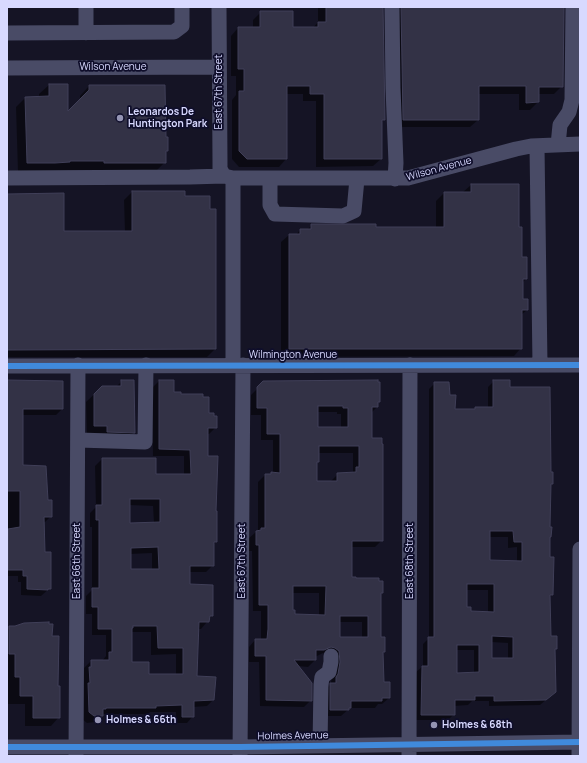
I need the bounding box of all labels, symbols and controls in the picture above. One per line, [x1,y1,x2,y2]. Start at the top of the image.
street label: East 67th Street [213,54,225,130]
street label: Wilson Avenue [79,61,147,73]
place label: Leonardos De Huntington Park [128,106,207,130]
marker: Leonardos De Huntington Park [115,113,125,123]
street label: Wilson Avenue [405,155,473,183]
street label: Wilmington Avenue [249,349,337,361]
street label: East 66th Street [71,523,83,599]
street label: East 67th Street [236,523,248,599]
street label: East 68th Street [404,523,416,599]
place label: Holmes & 66th [106,714,176,726]
marker: Holmes & 66th [93,715,103,725]
place label: Holmes & 68th [442,719,512,731]
marker: Holmes & 68th [429,720,439,730]
street label: Holmes Avenue [257,729,329,743]

